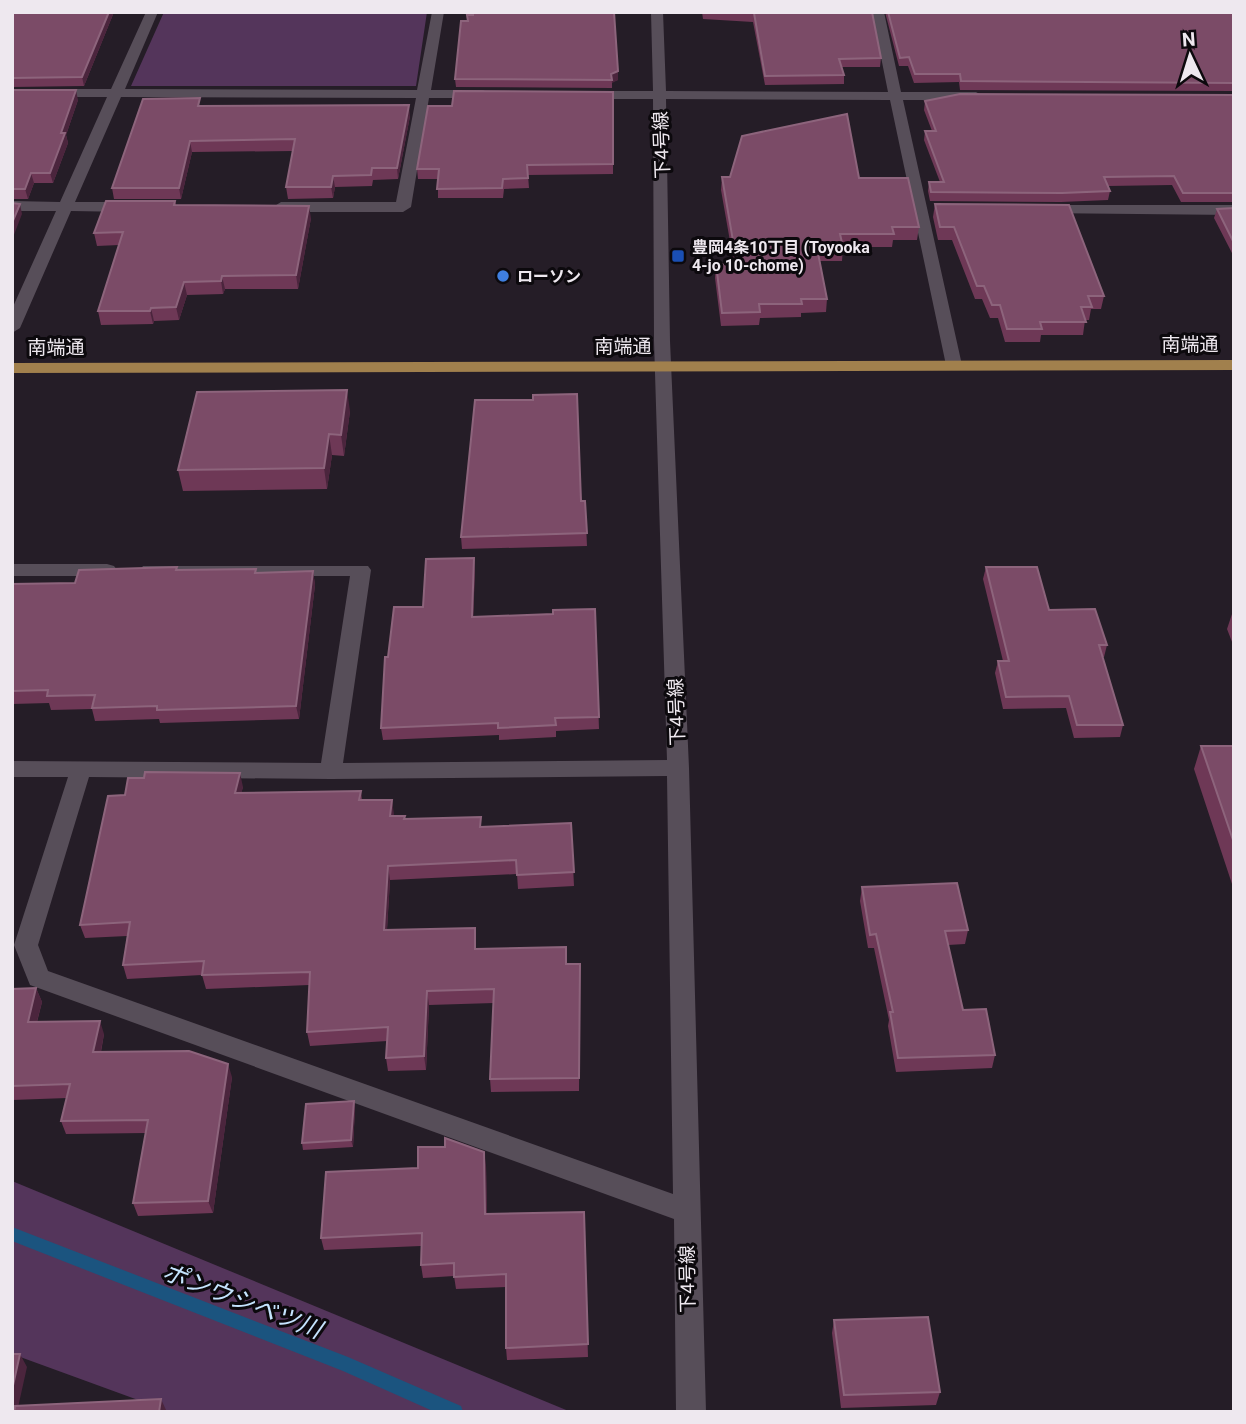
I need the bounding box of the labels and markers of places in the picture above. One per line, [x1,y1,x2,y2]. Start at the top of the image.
place label: 豊岡4条10丁目 (Toyooka 4-jo 10-chome) [692,238,870,275]
marker: 豊岡4条10丁目 (Toyooka 4-jo 10-chome) [670,248,686,264]
place label: ローソン [517,267,581,286]
marker: ローソン [495,268,511,284]

